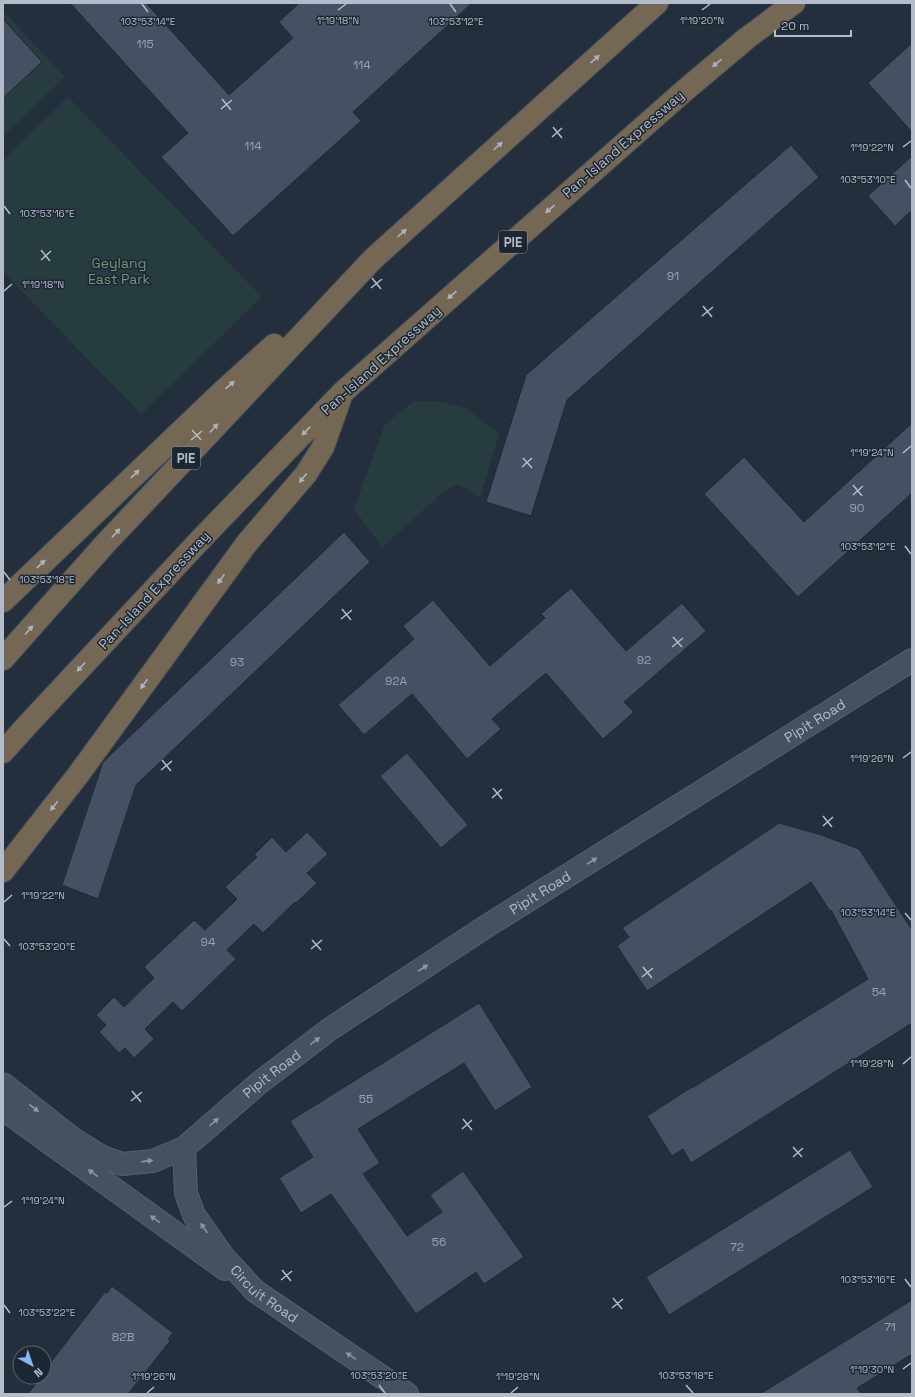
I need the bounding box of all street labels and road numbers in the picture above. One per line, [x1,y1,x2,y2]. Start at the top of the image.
street label: Pan-Island Expressway [558,86,688,202]
road number: PIE [499,231,527,253]
street label: Pan-Island Expressway [317,301,445,419]
road number: PIE [172,447,200,469]
street label: Pan-Island Expressway [94,527,214,653]
street label: Pipit Road [781,695,849,747]
street label: Pipit Road [506,867,574,919]
street label: Pipit Road [239,1046,304,1102]
street label: Circuit Road [227,1261,301,1327]

